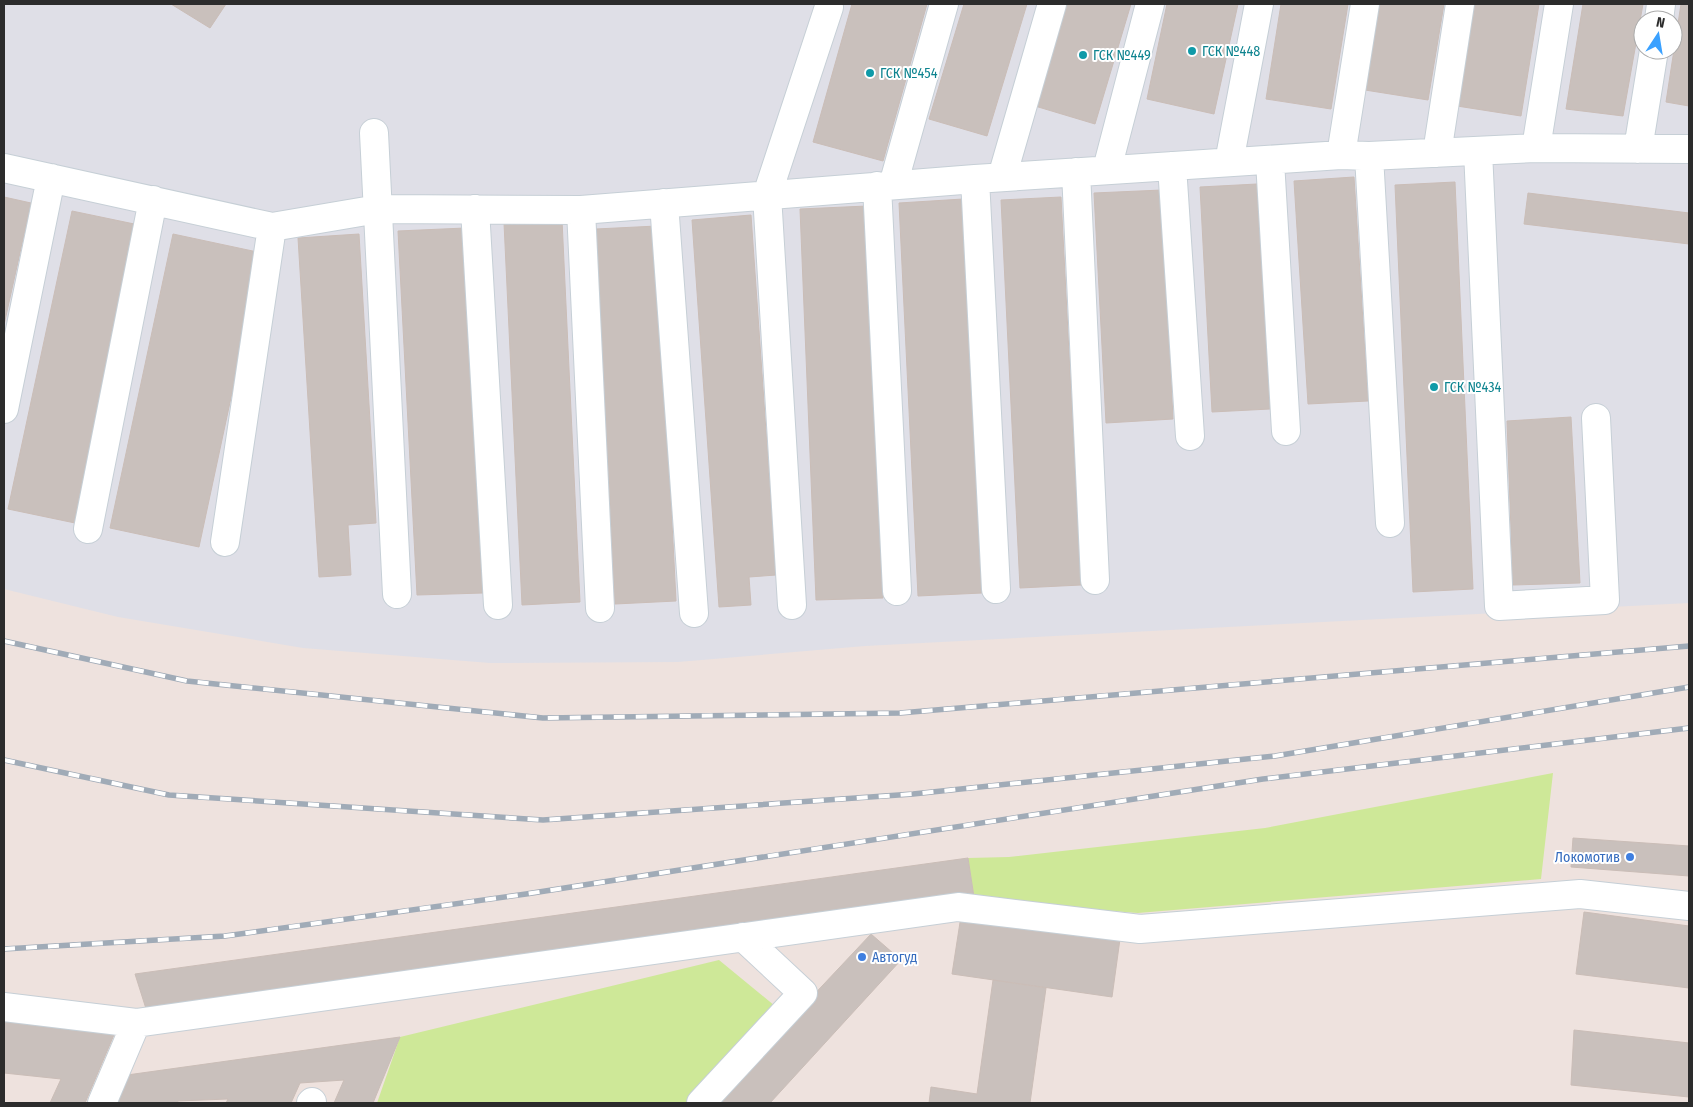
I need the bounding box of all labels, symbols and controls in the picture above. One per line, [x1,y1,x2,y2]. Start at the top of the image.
north arrow [1633,10,1683,60]
text: N [1655,14,1666,32]
place label: ГСК №448 [1202,43,1260,60]
marker: ГСК №448 [1186,45,1198,57]
place label: ГСК №449 [1093,47,1151,64]
marker: ГСК №449 [1077,49,1089,61]
place label: ГСК №454 [880,65,938,82]
marker: ГСК №454 [864,67,876,79]
place label: ГСК №434 [1444,379,1501,396]
marker: ГСК №434 [1428,381,1440,393]
place label: Локомотив [1555,849,1620,866]
marker: Локомотив [1624,851,1636,863]
place label: Автогуд [872,949,917,966]
marker: Автогуд [856,951,868,963]

